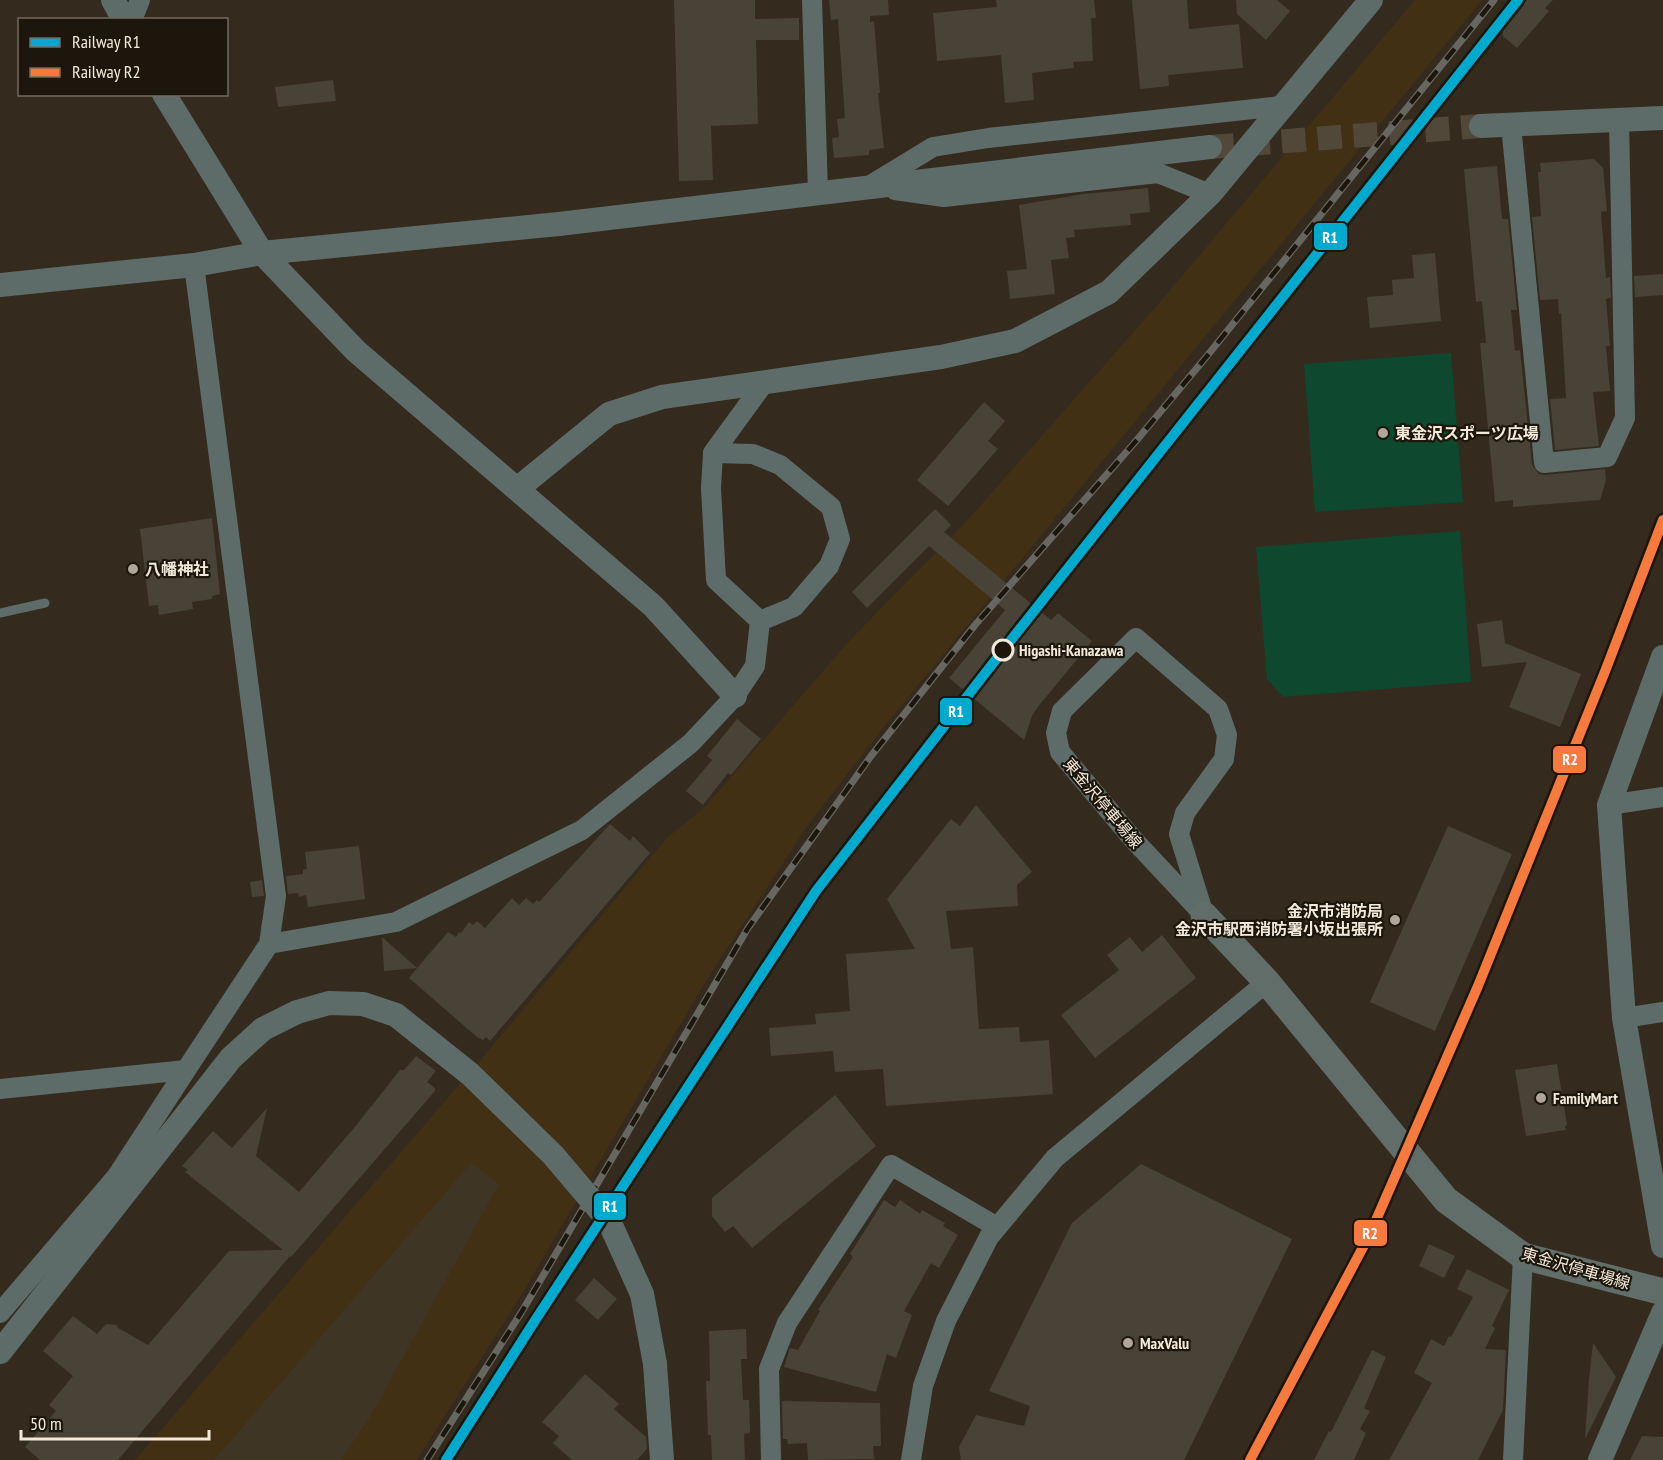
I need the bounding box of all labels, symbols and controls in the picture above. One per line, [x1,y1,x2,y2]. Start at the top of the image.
legend [18,18,228,96]
text: Railway R1 [72,30,141,53]
text: Railway R2 [72,60,141,83]
line badge: R1 [1313,222,1348,251]
text: R1 [1322,227,1338,247]
place label: 東金沢スポーツ広場 [1395,423,1539,443]
marker: 東金沢スポーツ広場 [1376,426,1390,440]
place label: 八幡神社 [145,559,209,579]
marker: 八幡神社 [126,562,140,576]
marker: Higashi-Kanazawa [992,639,1014,661]
place label: Higashi-Kanazawa [1019,640,1124,660]
line badge: R1 [939,697,973,726]
text: R1 [948,701,964,721]
line badge: R2 [1552,745,1587,774]
text: R2 [1562,749,1578,769]
street label: 東金沢停車場線 [1059,754,1147,852]
place label: 金沢市消防局 金沢市駅西消防署小坂出張所 [1175,901,1383,939]
marker: 金沢市消防局 金沢市駅西消防署小坂出張所 [1388,913,1402,927]
place label: FamilyMart [1553,1088,1618,1108]
marker: FamilyMart [1534,1091,1548,1105]
line badge: R1 [593,1192,627,1221]
text: R1 [602,1196,618,1216]
line badge: R2 [1353,1219,1388,1247]
text: R2 [1362,1223,1378,1243]
street label: 東金沢停車場線 [1519,1243,1633,1293]
place label: MaxValu [1140,1333,1189,1353]
marker: MaxValu [1121,1336,1135,1350]
scale bar [21,1403,208,1441]
text: 50 m [30,1412,62,1435]

